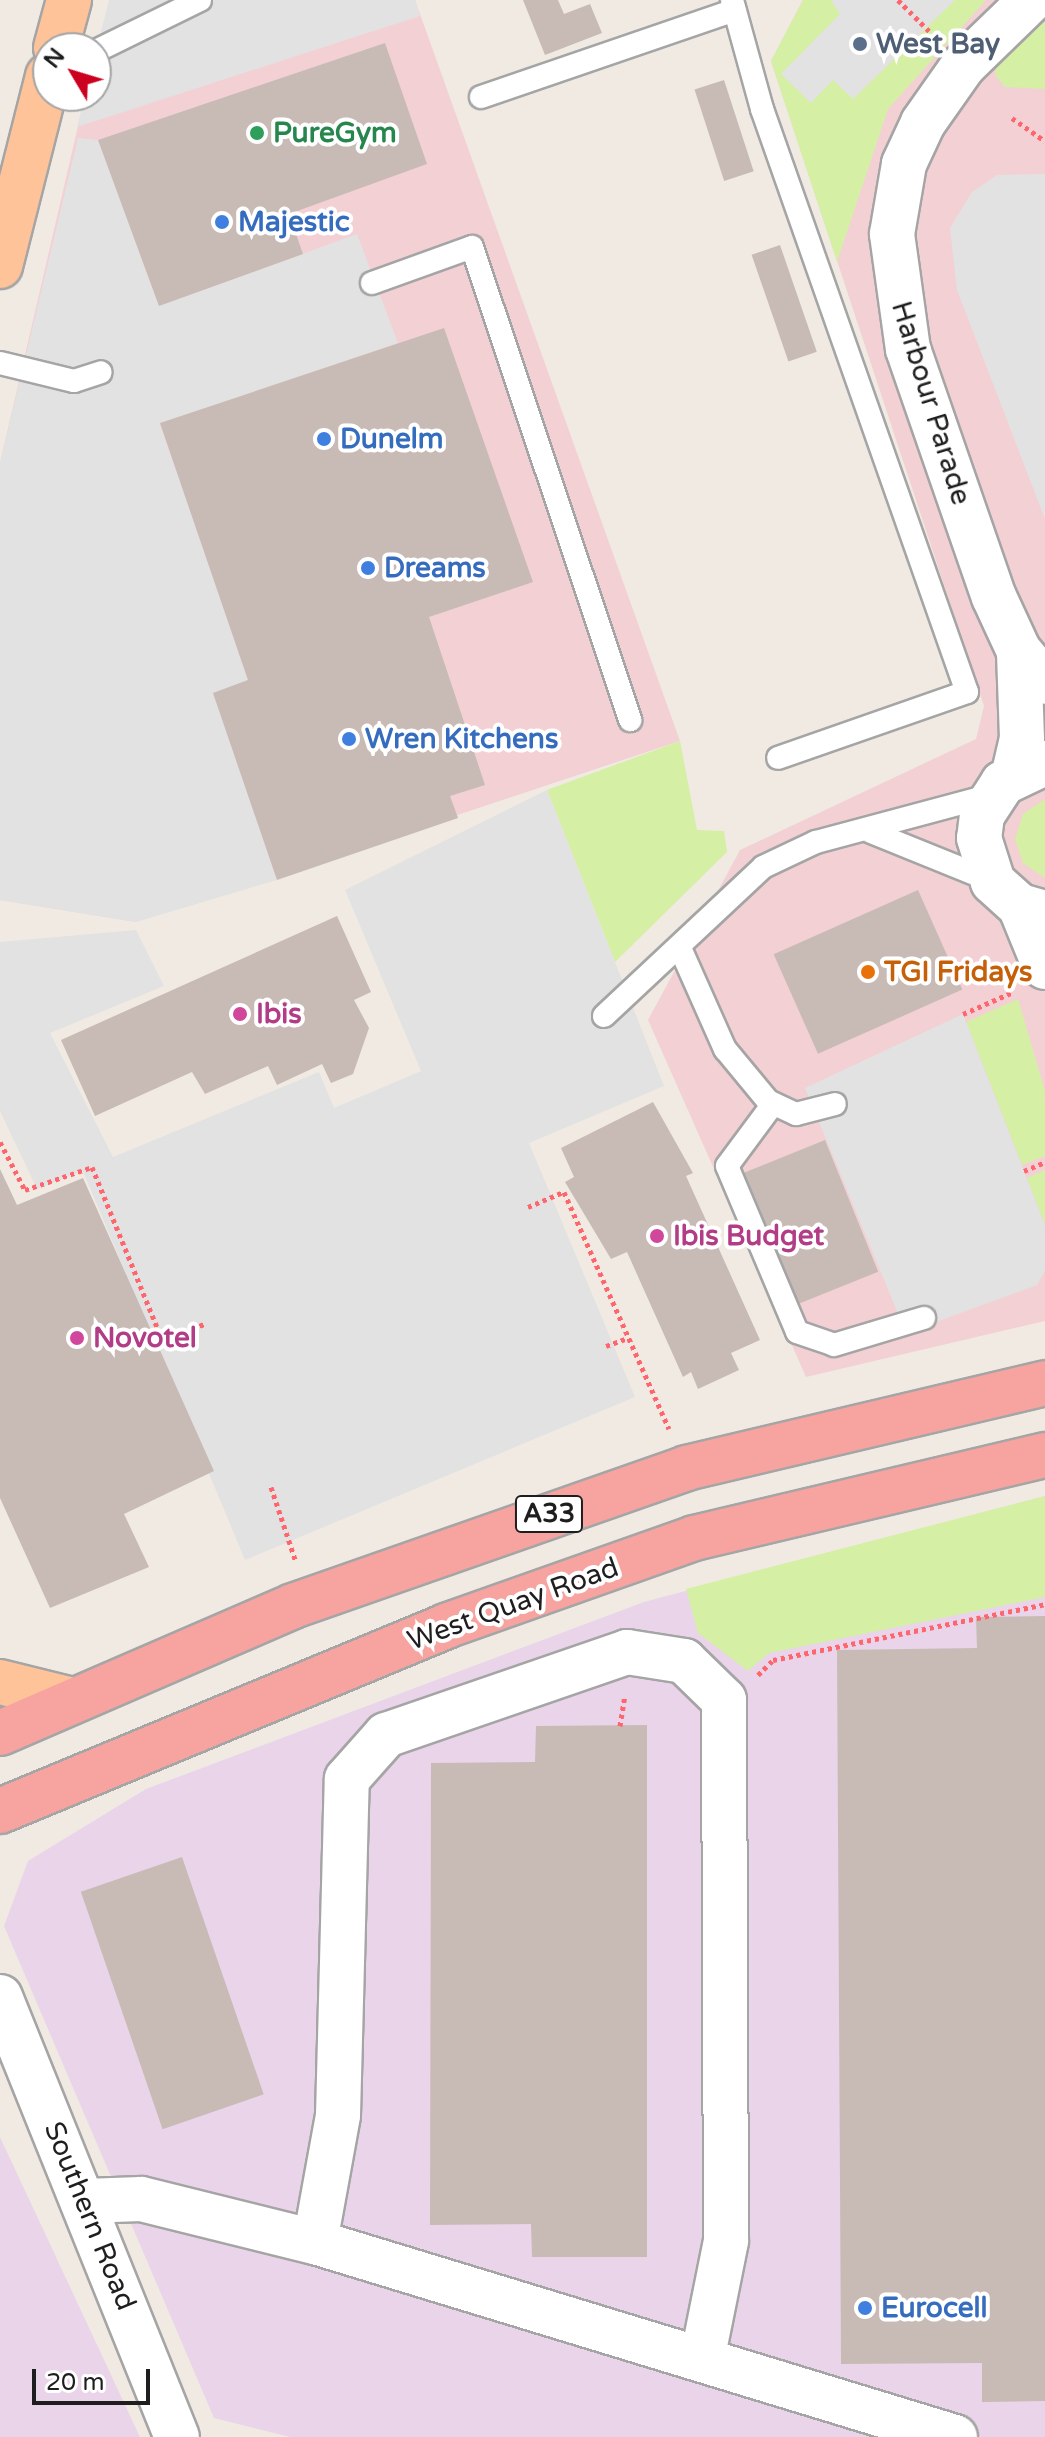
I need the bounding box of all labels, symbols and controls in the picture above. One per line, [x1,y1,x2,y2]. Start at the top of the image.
place label: West Bay [876,27,1000,61]
north arrow [32,32,112,112]
marker: West Bay [851,35,869,53]
text: N [39,43,70,73]
place label: PureGym [273,116,397,150]
marker: PureGym [248,124,266,142]
place label: Majestic [238,205,350,239]
marker: Majestic [213,213,231,231]
street label: Harbour Parade [884,297,978,509]
place label: Dunelm [340,422,443,456]
marker: Dunelm [315,430,333,448]
place label: Dreams [384,551,486,585]
marker: Dreams [359,559,377,577]
place label: Wren Kitchens [365,722,558,756]
marker: Wren Kitchens [340,730,358,748]
place label: TGI Fridays [884,955,1032,989]
marker: TGI Fridays [859,963,877,981]
place label: Ibis [256,997,302,1031]
marker: Ibis [231,1005,249,1023]
place label: Ibis Budget [673,1219,824,1253]
marker: Ibis Budget [648,1227,666,1245]
place label: Novotel [93,1321,197,1355]
marker: Novotel [68,1329,86,1347]
road number: A33 [513,1492,585,1536]
street label: West Quay Road [403,1550,623,1658]
street label: Southern Road [37,2117,143,2315]
place label: Eurocell [881,2291,987,2325]
marker: Eurocell [856,2299,874,2317]
scale bar [36,2353,154,2403]
text: 20 m [46,2368,104,2397]

